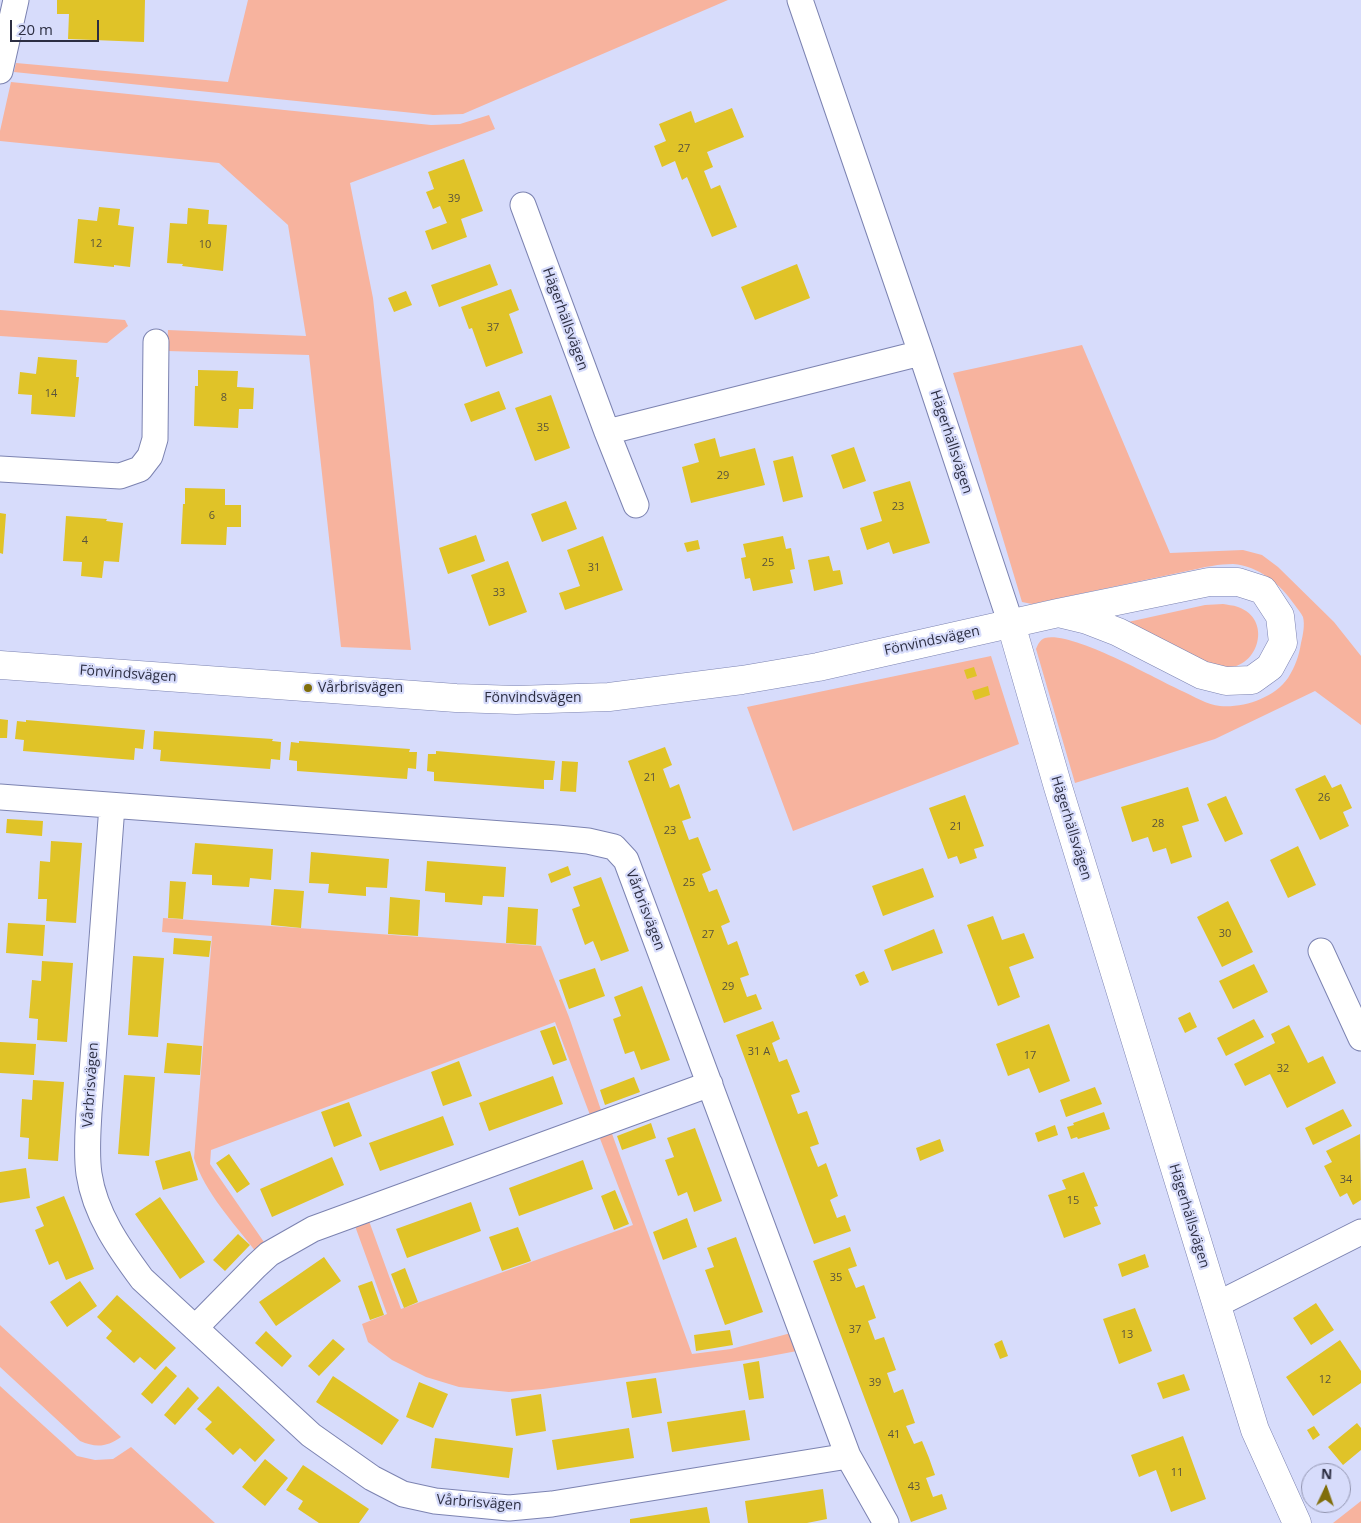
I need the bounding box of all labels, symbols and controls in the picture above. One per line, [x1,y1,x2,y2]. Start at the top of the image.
scale bar [12,10,101,42]
text: 20 m [18,19,53,39]
house number: 27 [678,142,690,156]
house number: 39 [448,192,460,206]
house number: 12 [90,237,102,251]
house number: 10 [199,238,211,252]
street label: Hägerhällsvägen [539,265,591,373]
house number: 37 [487,321,499,335]
house number: 14 [45,387,57,401]
street label: Hägerhällsvägen [926,388,976,496]
house number: 8 [221,391,227,405]
house number: 35 [537,421,549,435]
house number: 29 [717,469,729,483]
house number: 23 [892,500,904,514]
house number: 6 [209,509,215,523]
house number: 4 [82,534,88,548]
house number: 25 [762,556,774,570]
house number: 31 [588,561,600,575]
house number: 33 [493,586,505,600]
street label: Fönvindsvägen [883,623,981,659]
street label: Fönvindsvägen [79,662,177,686]
place label: Vårbrisvägen [318,680,403,696]
marker: Vårbrisvägen [302,682,314,694]
street label: Fönvindsvägen [484,690,582,706]
house number: 21 [644,771,656,785]
street label: Hägerhällsvägen [1047,774,1095,882]
house number: 26 [1318,791,1330,805]
house number: 28 [1152,817,1164,831]
house number: 21 [950,820,962,834]
house number: 23 [664,824,676,838]
street label: Vårbrisvägen [622,867,668,953]
house number: 25 [683,876,695,890]
house number: 30 [1219,927,1231,941]
house number: 27 [702,928,714,942]
house number: 29 [722,980,734,994]
street label: Vårbrisvägen [80,1042,102,1128]
house number: 31 A [748,1045,770,1059]
house number: 17 [1024,1049,1036,1063]
house number: 32 [1277,1062,1289,1076]
street label: Hägerhällsvägen [1165,1162,1213,1270]
house number: 34 [1340,1173,1352,1187]
house number: 15 [1067,1194,1079,1208]
house number: 35 [830,1271,842,1285]
house number: 37 [849,1323,861,1337]
house number: 13 [1121,1328,1133,1342]
house number: 12 [1319,1373,1331,1387]
house number: 39 [869,1376,881,1390]
house number: 41 [888,1428,900,1442]
north arrow [1301,1463,1351,1513]
text: N [1321,1464,1333,1483]
house number: 11 [1171,1466,1183,1480]
house number: 43 [908,1480,920,1494]
street label: Vårbrisvägen [436,1492,522,1514]

